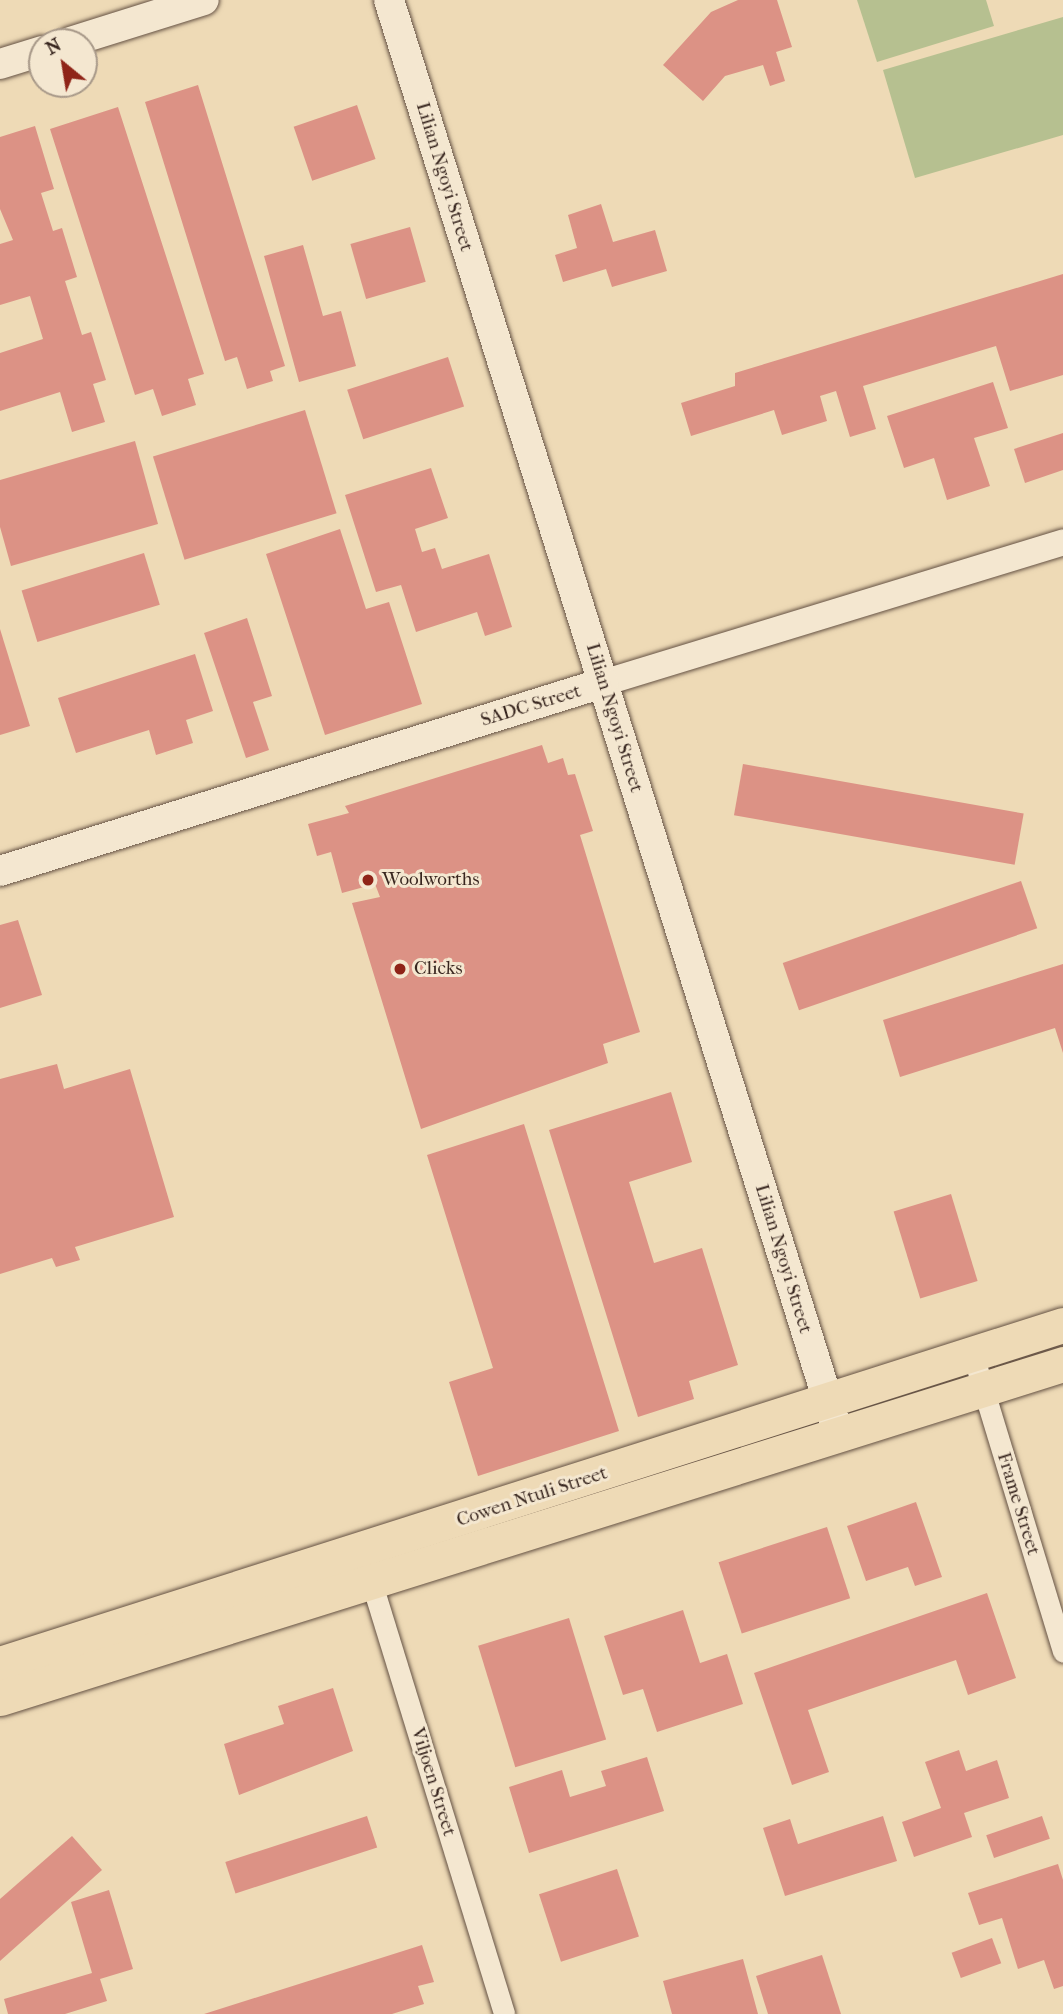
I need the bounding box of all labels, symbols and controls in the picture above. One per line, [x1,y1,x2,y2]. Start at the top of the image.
north arrow [28,28,98,98]
text: N [42,33,65,60]
street label: Lilian Ngoyi Street [410,100,478,254]
street label: Lilian Ngoyi Street [580,641,648,795]
street label: SADC Street [478,680,584,732]
place label: Woolworths [382,869,479,891]
marker: Woolworths [360,872,376,888]
place label: Clicks [414,958,463,980]
marker: Clicks [392,961,408,977]
street label: Lilian Ngoyi Street [749,1182,817,1336]
street label: Frame Street [992,1450,1044,1558]
street label: Cowen Ntuli Street [454,1462,610,1532]
street label: Viljoen Street [406,1725,460,1839]

